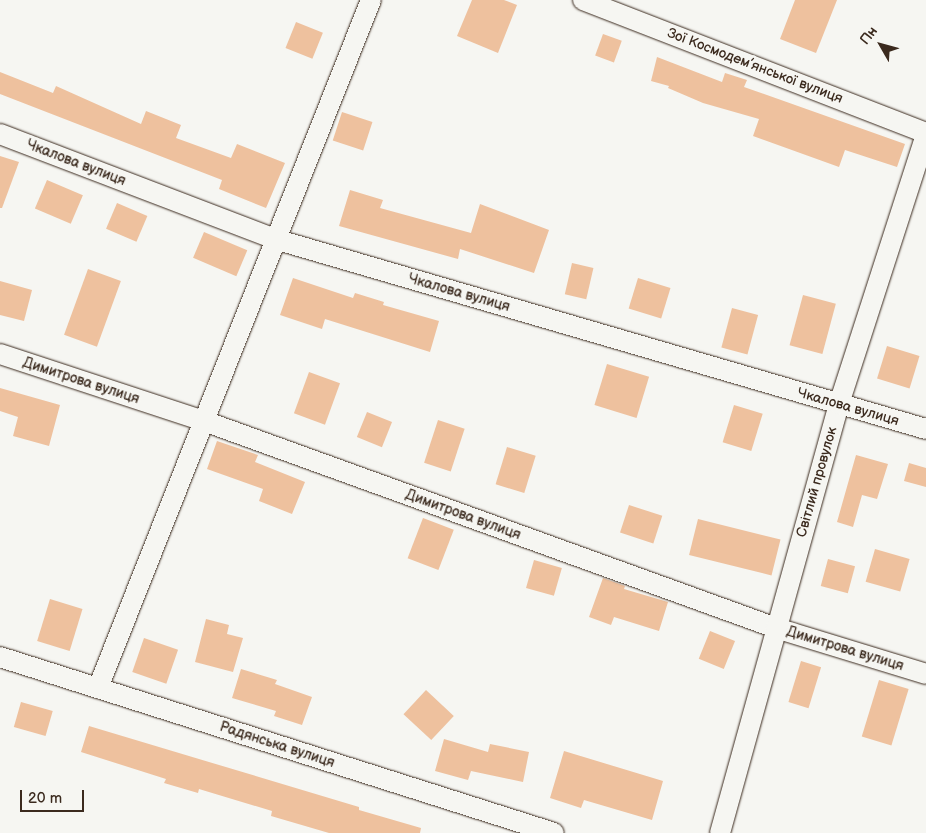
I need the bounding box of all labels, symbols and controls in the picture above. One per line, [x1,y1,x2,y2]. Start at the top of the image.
north arrow [856,20,906,70]
text: Пн [856,23,881,48]
street label: Зої Космодем’янської вулиця [665,25,845,107]
street label: Чкалова вулиця [24,136,128,190]
street label: Чкалова вулиця [406,270,512,316]
street label: Димитрова вулиця [21,354,141,408]
street label: Чкалова вулиця [795,384,901,430]
street label: Світлий провулок [793,425,841,539]
street label: Димитрова вулиця [403,486,523,544]
street label: Димитрова вулиця [784,623,906,675]
street label: Радянська вулиця [217,718,337,772]
scale bar [22,780,86,812]
text: 20 m [28,789,62,808]

